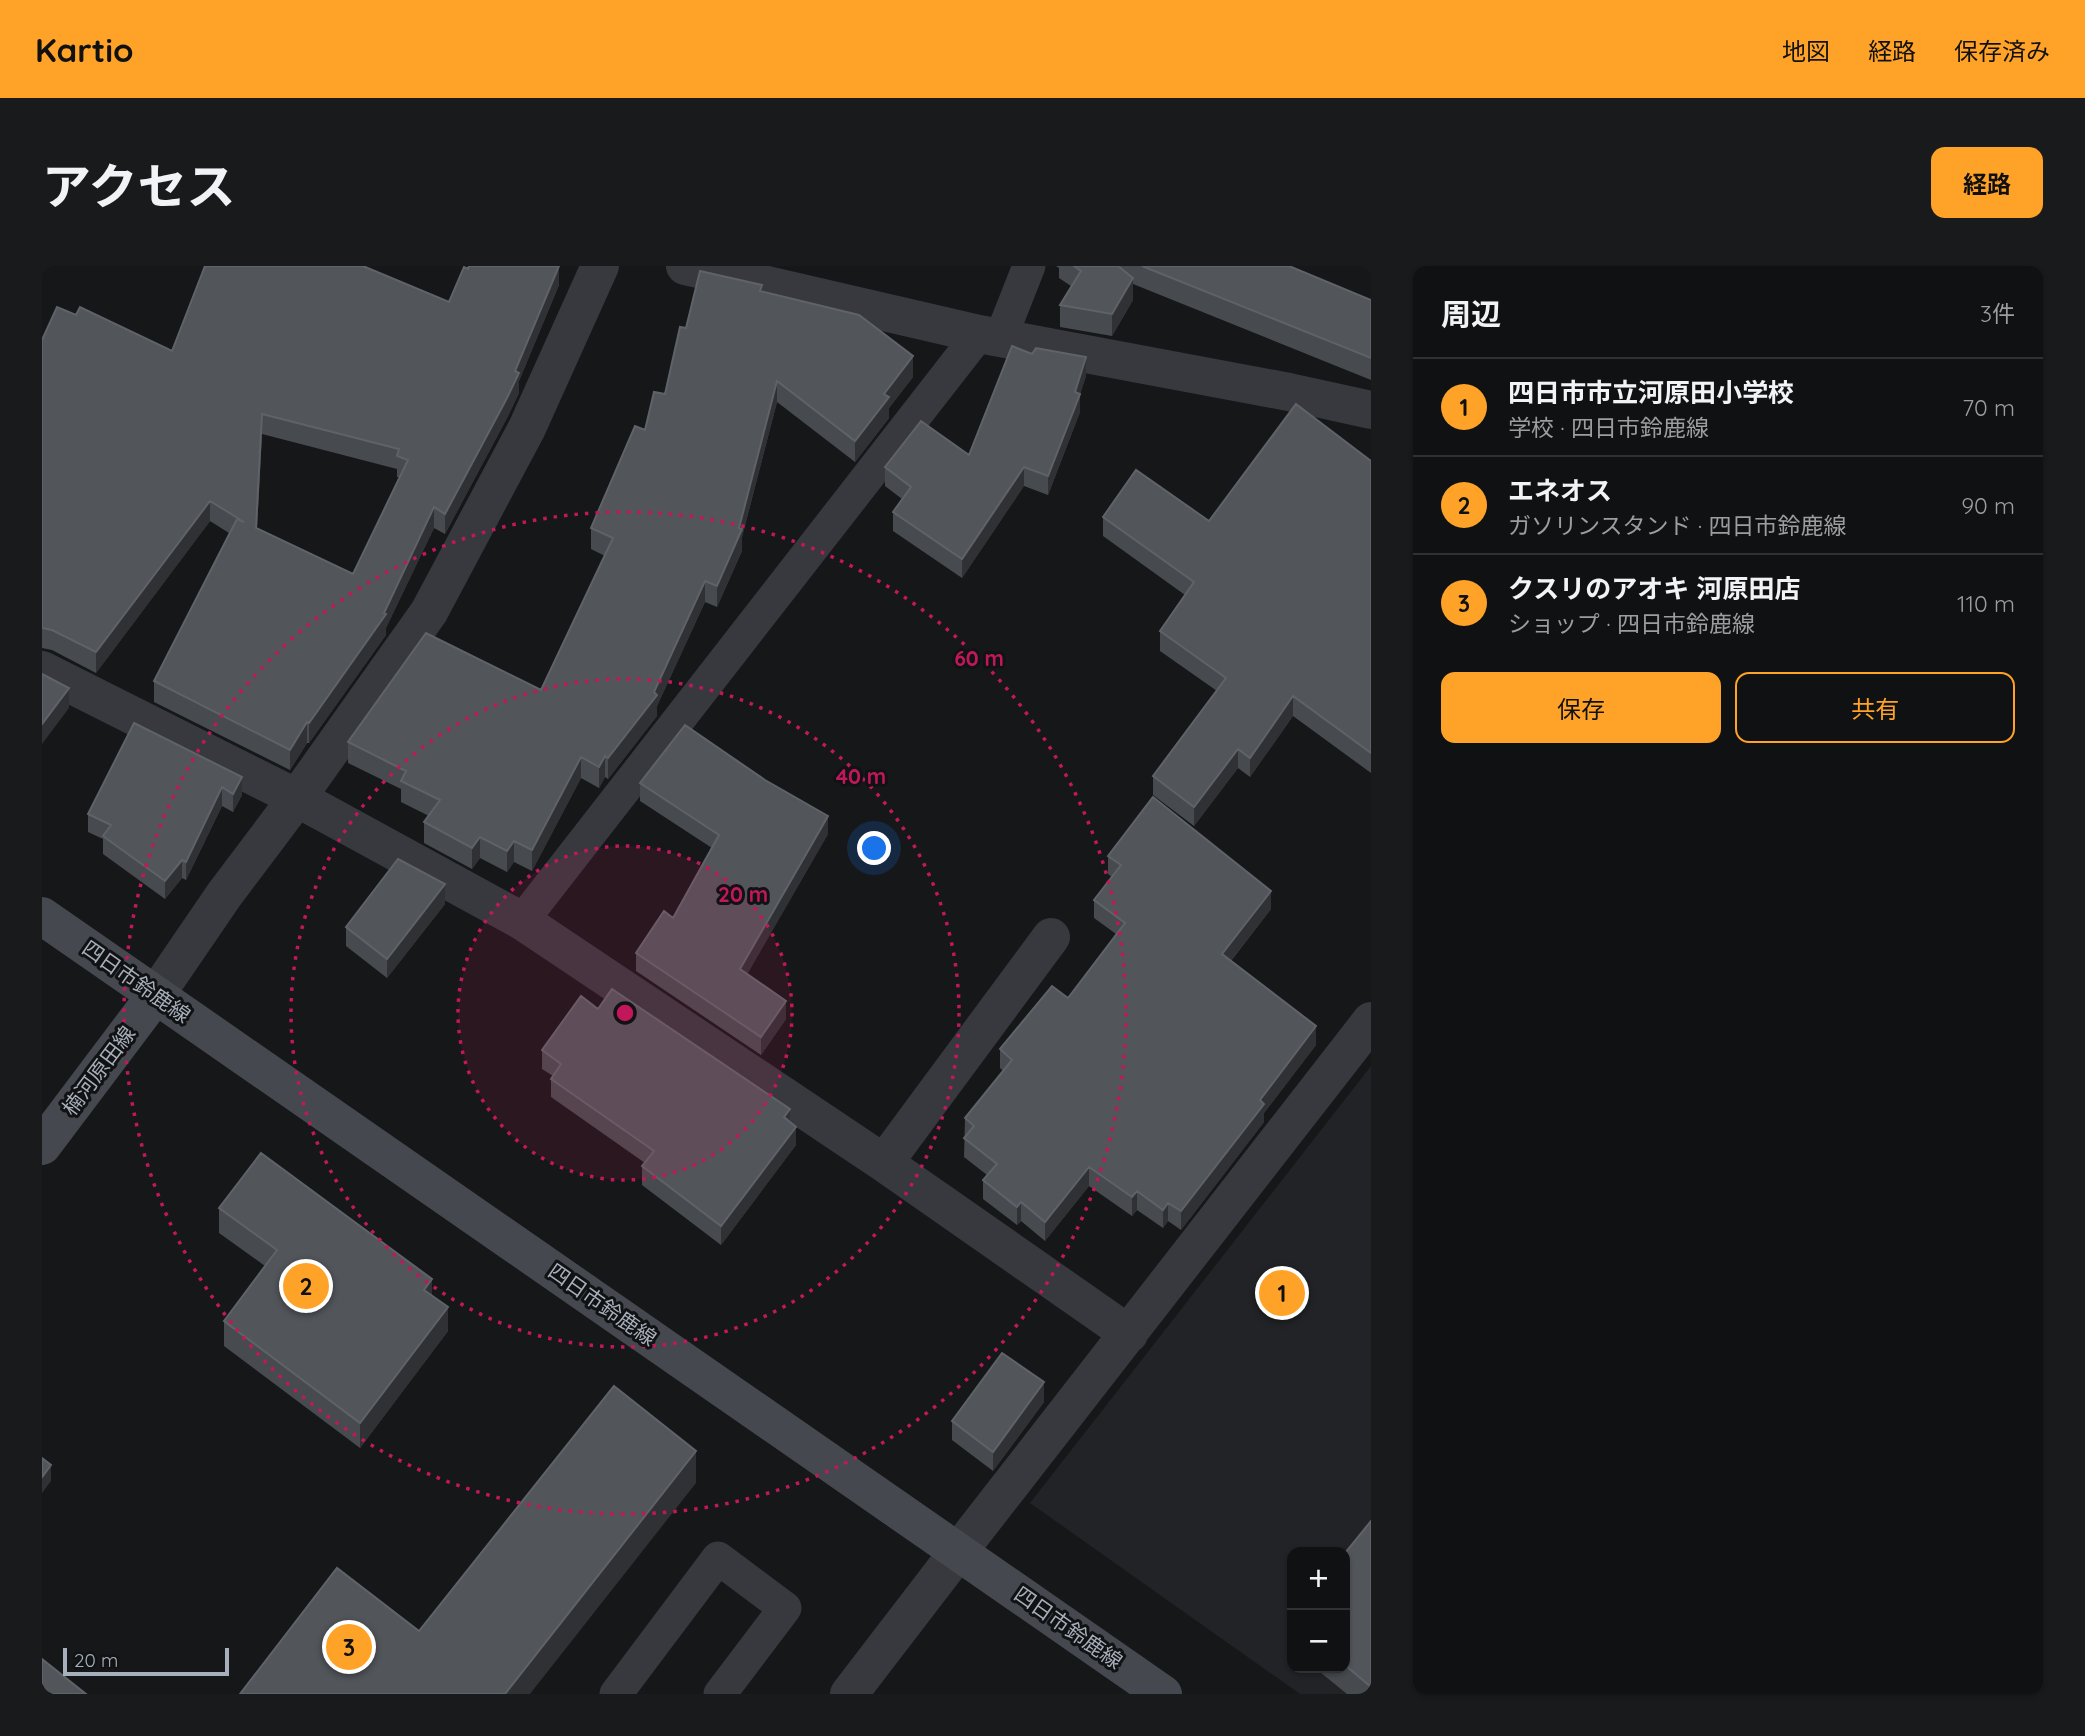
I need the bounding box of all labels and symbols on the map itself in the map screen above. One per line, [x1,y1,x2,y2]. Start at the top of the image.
text: 60 m [954,645,1004,671]
text: 40 m [836,763,886,789]
your location [857,831,891,865]
text: 20 m [718,881,768,907]
street label: 四日市鈴鹿線 [78,934,196,1028]
centre of rings [613,1001,637,1025]
street label: 楠河原田線 [56,1021,140,1120]
street label: 四日市鈴鹿線 [544,1257,662,1351]
pin: 2 [283,1260,329,1312]
pin: 1 [1259,1267,1305,1319]
street label: 四日市鈴鹿線 [1010,1580,1128,1674]
pin: 3 [326,1621,372,1673]
scale bar [63,1645,229,1677]

